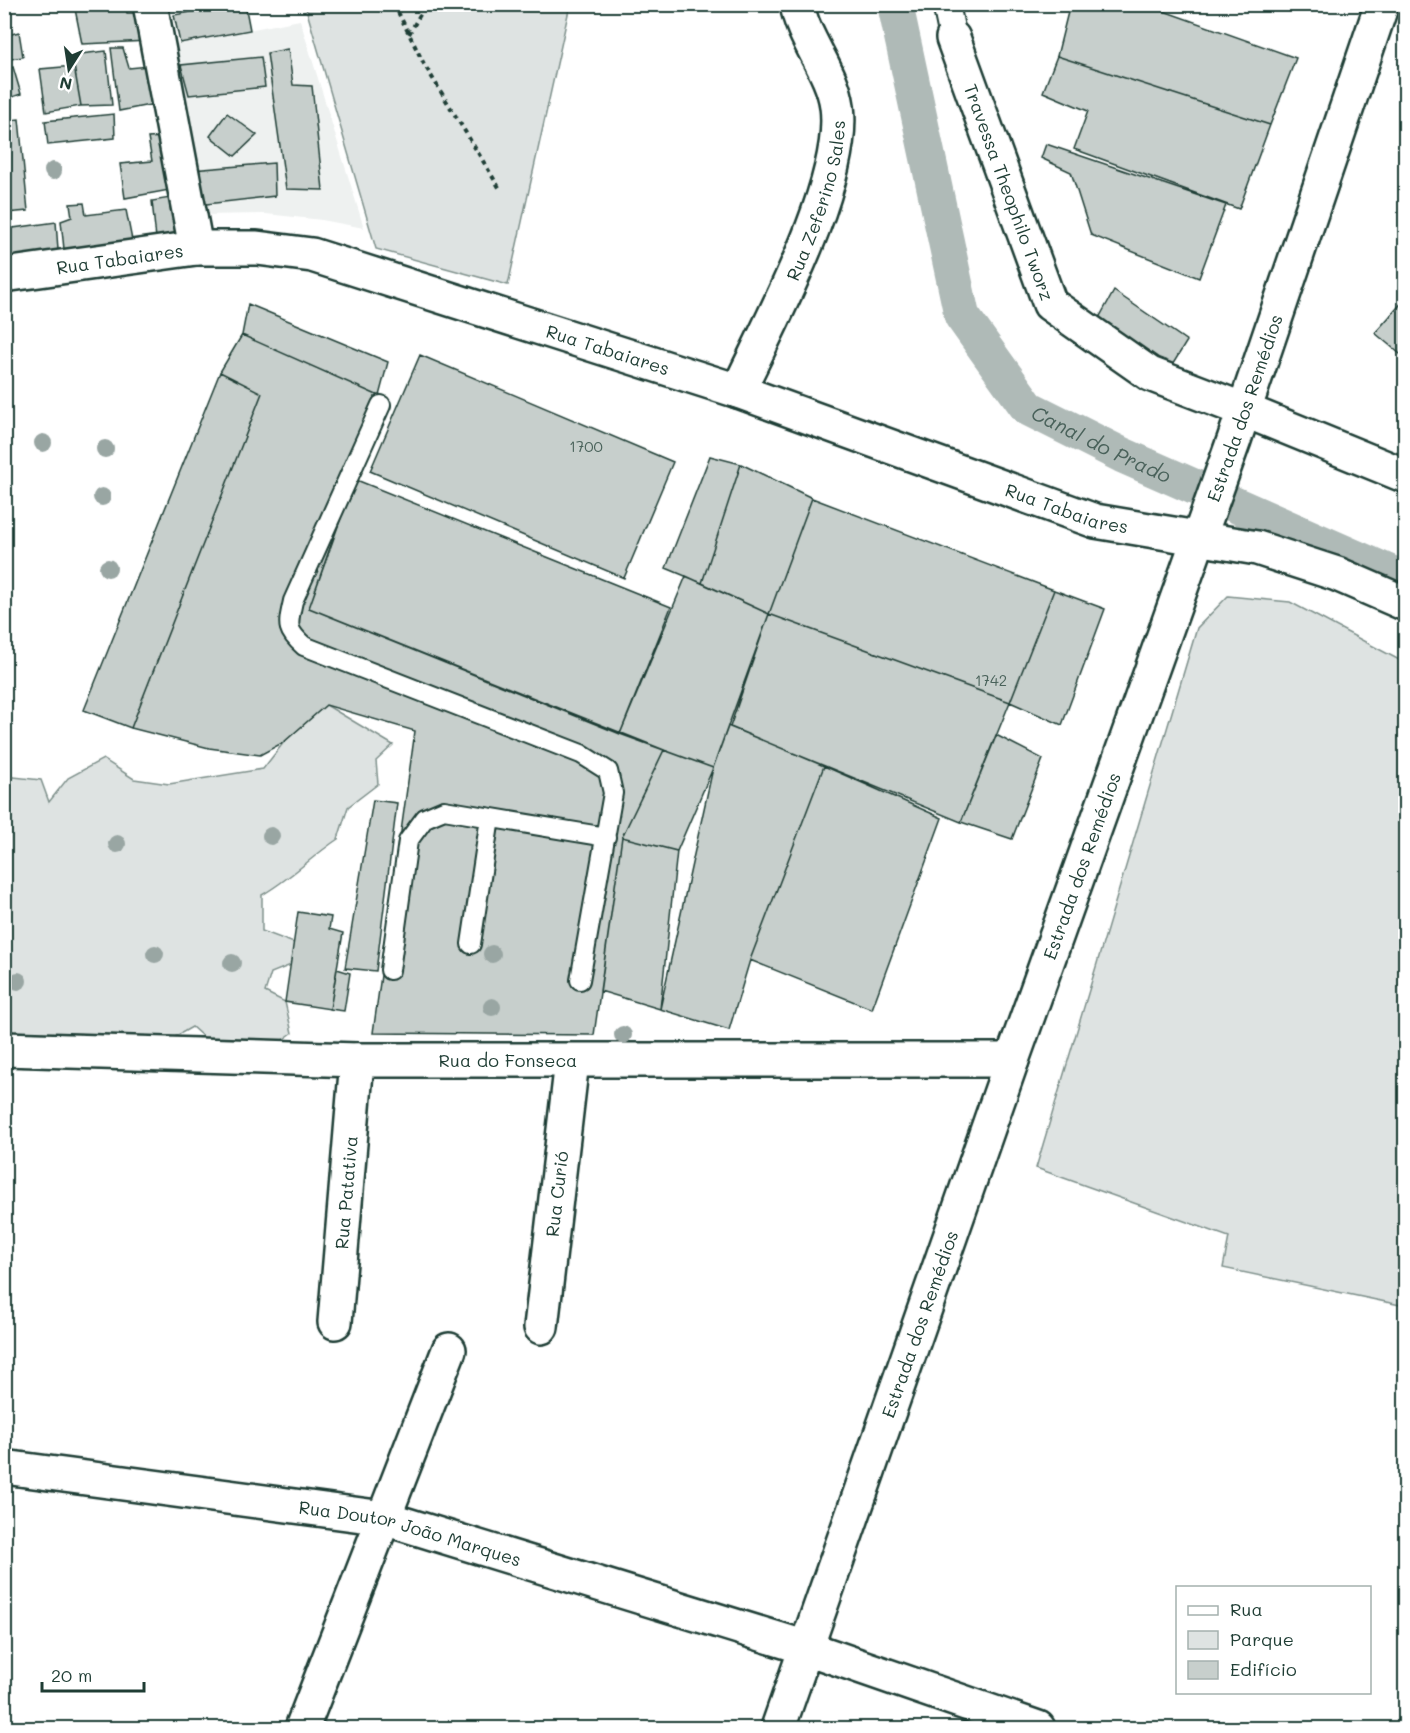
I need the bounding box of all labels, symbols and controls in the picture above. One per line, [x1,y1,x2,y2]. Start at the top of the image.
north arrow [39,39,99,99]
text: N [58,73,74,96]
street label: Travessa Theophilo Tworz [959,80,1060,304]
street label: Rua Zeferino Sales [780,120,850,284]
street label: Rua Tabaiares [55,238,185,280]
street label: Estrada dos Remédios [1201,311,1288,505]
street label: Rua Tabaiares [543,319,673,380]
water label: Canal do Prado [1027,399,1175,488]
house number: 1700 [569,436,603,456]
street label: Rua Tabaiares [1002,477,1130,538]
house number: 1742 [975,670,1007,690]
street label: Estrada dos Remédios [1037,769,1126,963]
street label: Rua do Fonseca [438,1048,577,1072]
street label: Rua Patativa [329,1135,363,1250]
street label: Rua Curió [540,1149,573,1238]
street label: Estrada dos Remédios [876,1227,963,1421]
street label: Rua Doutor João Marques [297,1495,524,1571]
legend [1176,1586,1371,1694]
text: Rua [1230,1597,1263,1621]
text: Parque [1230,1627,1294,1651]
scale bar [42,1655,144,1693]
text: Edifício [1230,1657,1297,1681]
text: 20 m [51,1663,92,1687]

